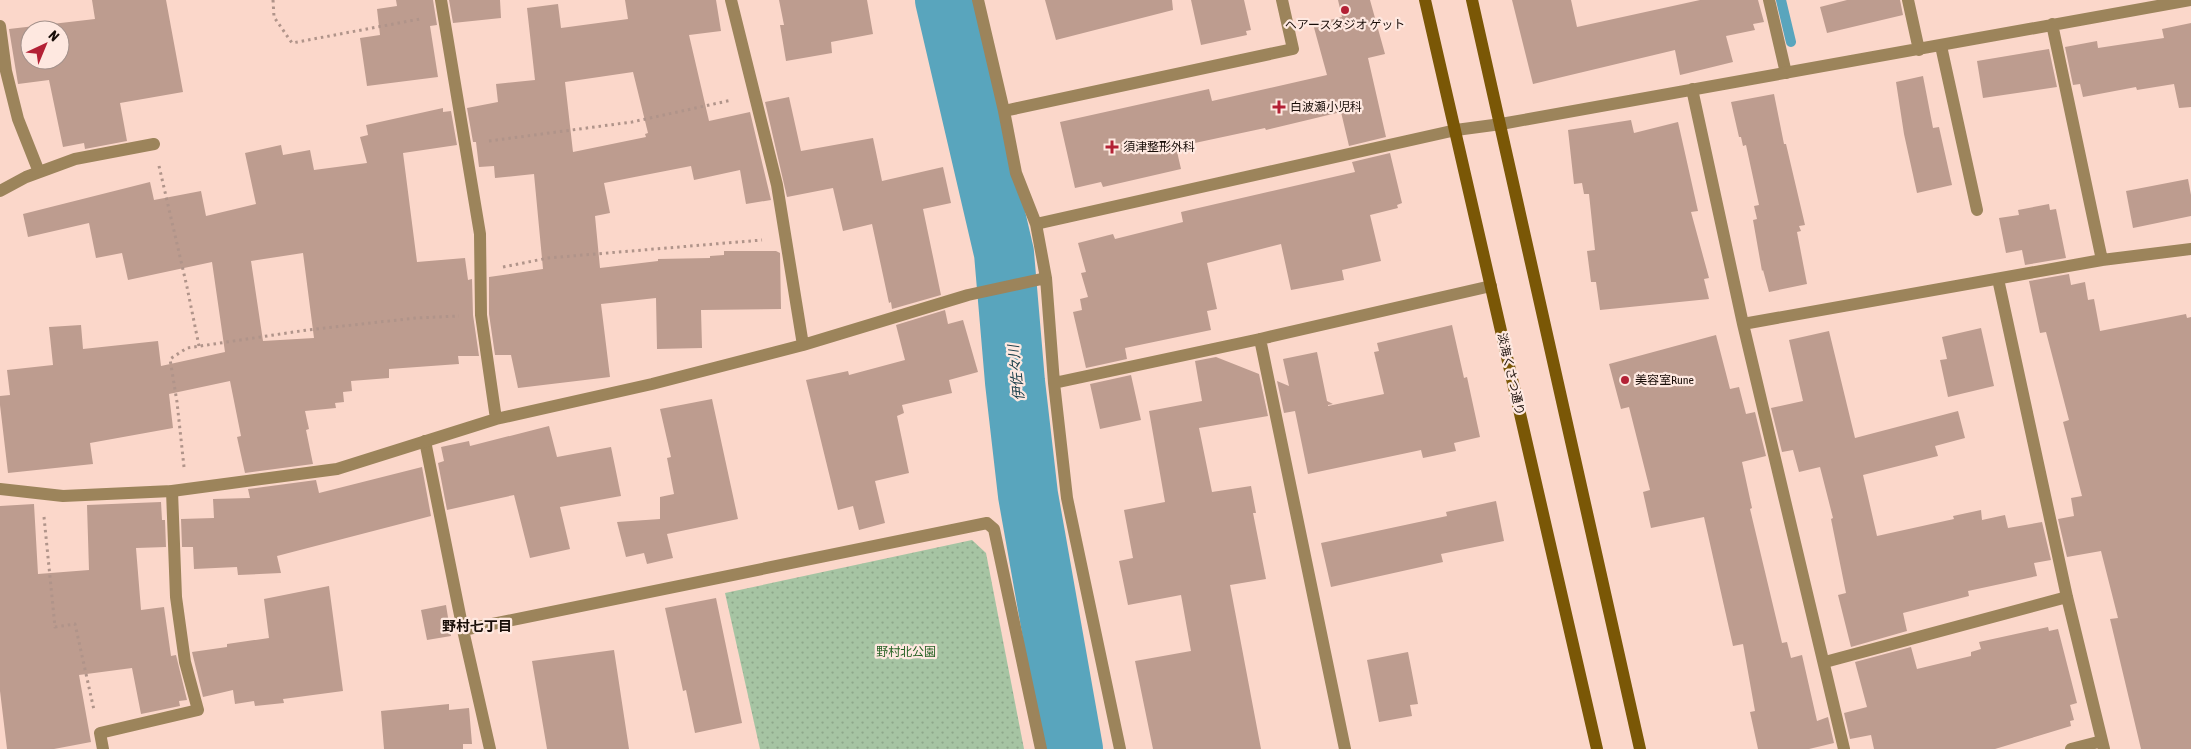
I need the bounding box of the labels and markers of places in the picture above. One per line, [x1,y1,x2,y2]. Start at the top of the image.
marker: ヘアースタジオ ゲット [1339,4,1351,16]
place label: ヘアースタジオ ゲット [1285,18,1405,32]
marker: 白波瀬小児科 [1272,100,1286,114]
place label: 白波瀬小児科 [1290,100,1362,114]
marker: 須津整形外科 [1105,140,1119,154]
place label: 須津整形外科 [1123,140,1195,154]
place label: 美容室Rune [1635,373,1694,387]
marker: 美容室Rune [1619,374,1631,386]

